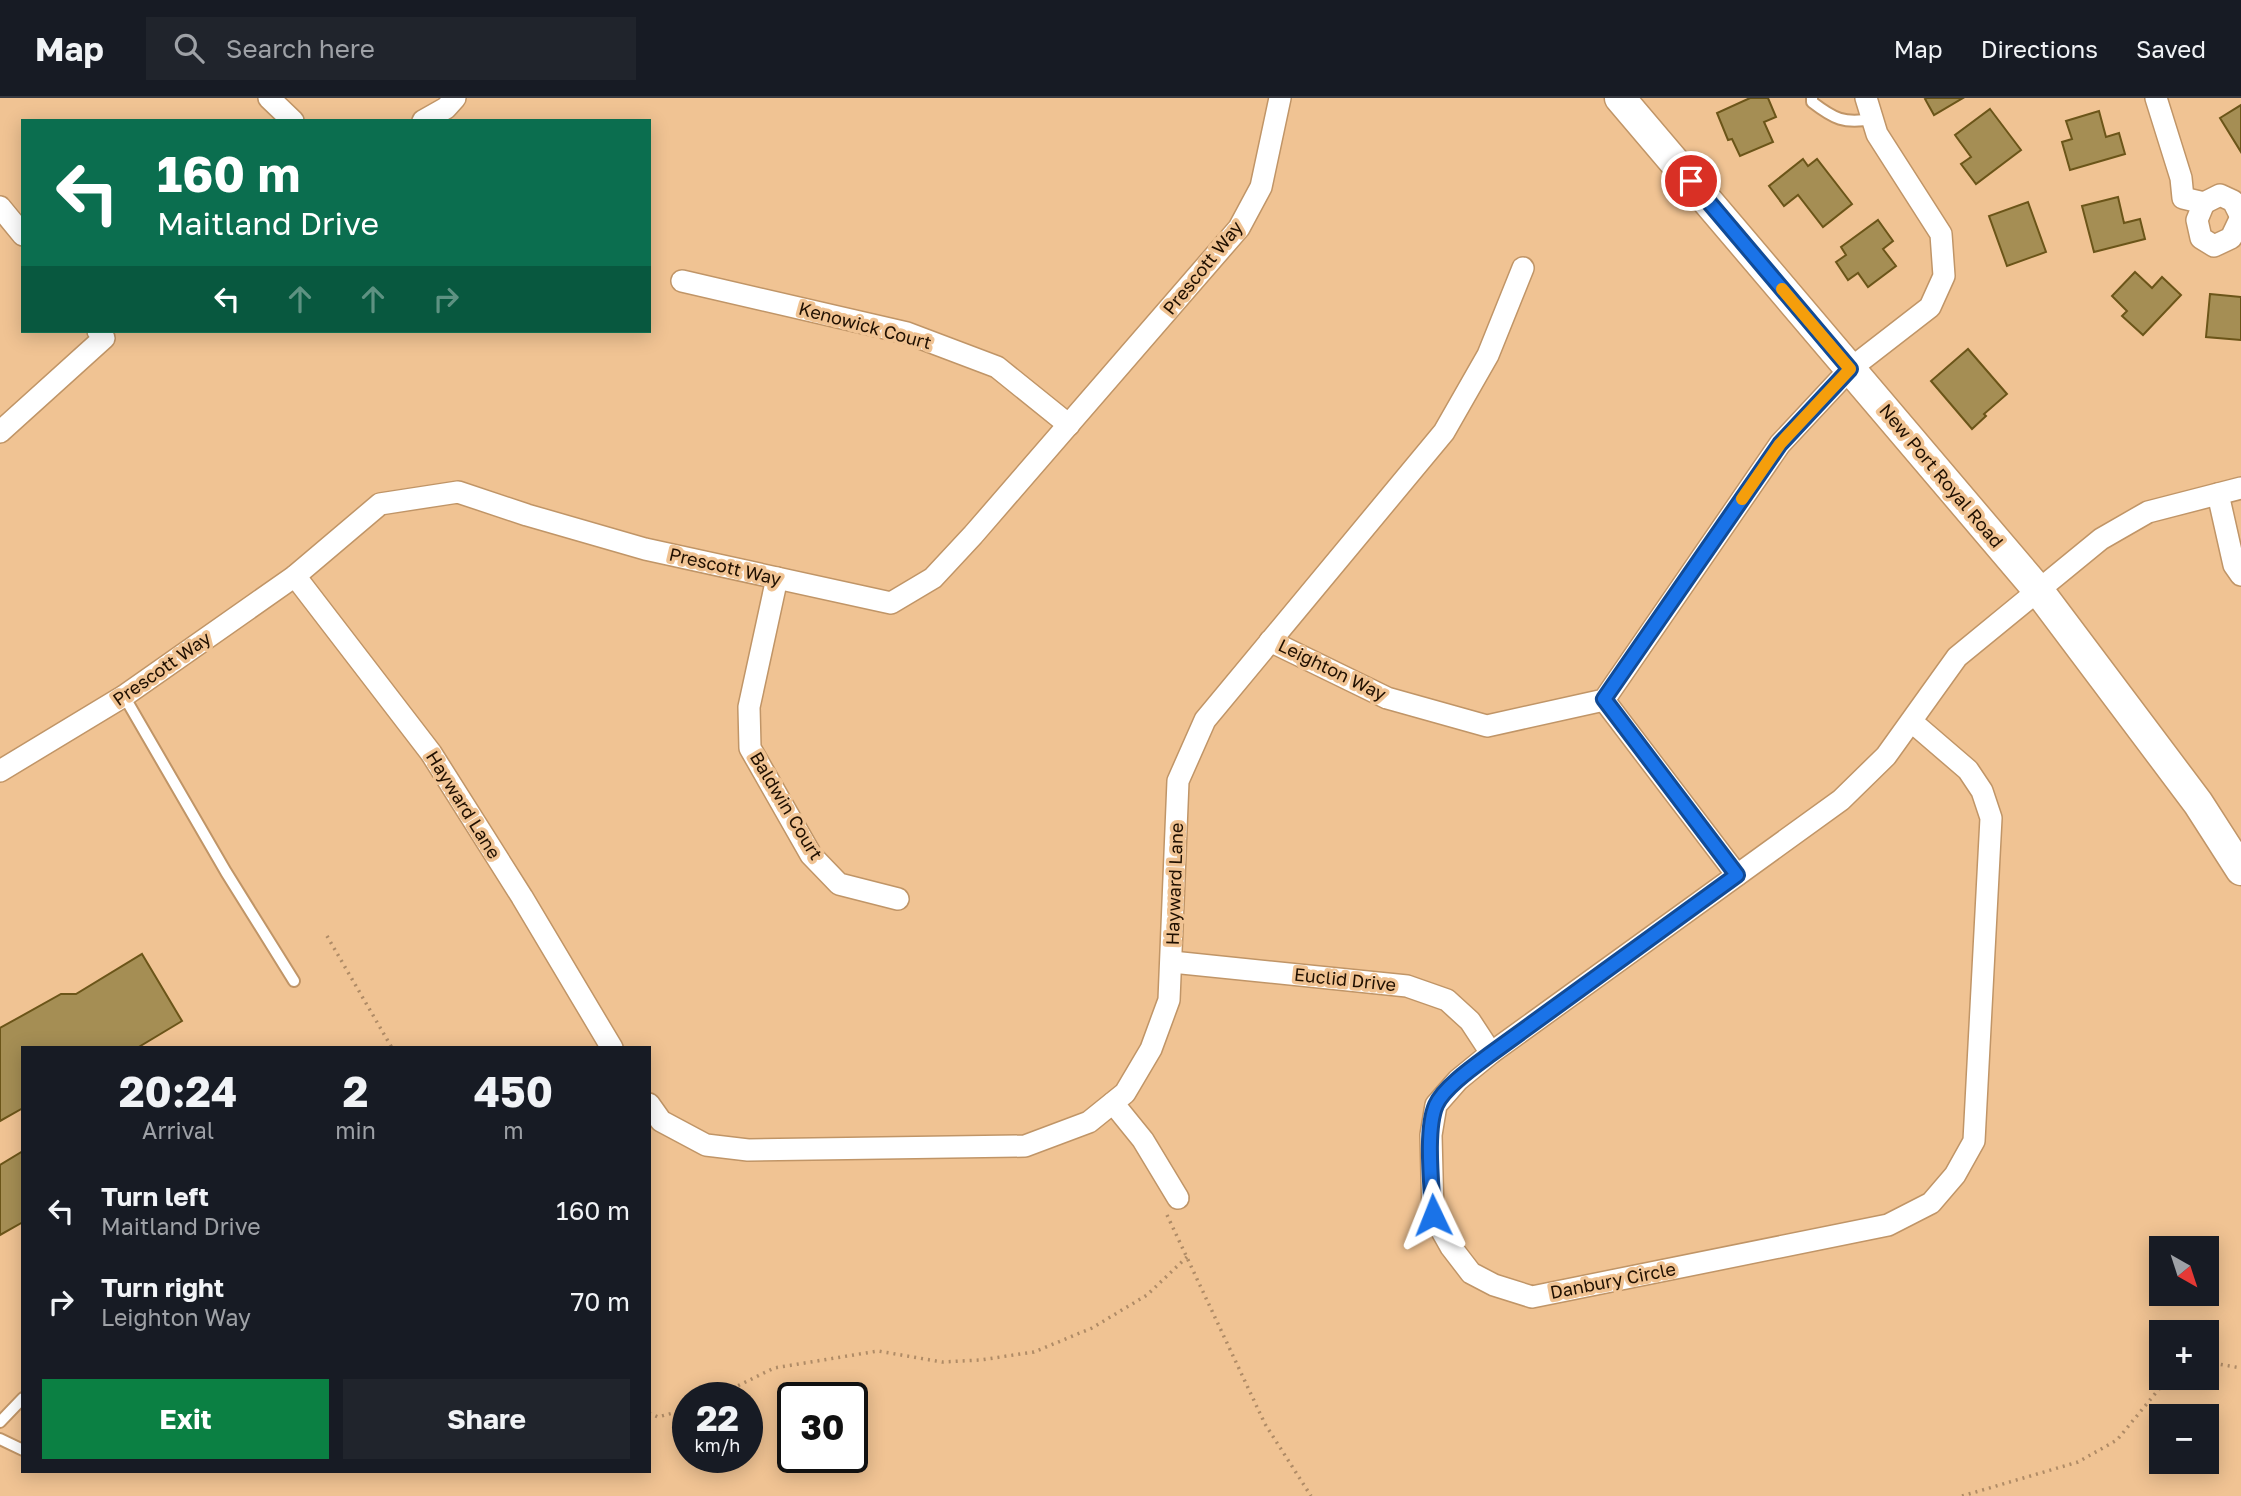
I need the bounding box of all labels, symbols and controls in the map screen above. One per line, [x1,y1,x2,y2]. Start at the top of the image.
search box [146,17,636,80]
text: Map [35,29,104,68]
icon: search [170,29,208,67]
text: Search here [226,33,375,64]
text: Map [1894,34,1943,63]
text: Directions [1981,34,2098,63]
text: Saved [2136,34,2206,63]
text: 160 m [157,144,300,203]
icon: left [42,147,133,238]
pin [1661,151,1721,211]
icon: arrive [1672,162,1710,200]
text: Maitland Drive [157,204,379,242]
street label: Prescott Way [1158,216,1247,319]
icon: left [208,280,246,318]
icon: ahead [281,280,319,318]
icon: ahead [354,280,392,318]
icon: right [427,280,465,318]
street label: Kenowick Court [796,297,934,353]
street label: New Port Royal Road [1875,399,2008,552]
street label: Prescott Way [667,542,783,590]
street label: Prescott Way [108,626,215,710]
street label: Leighton Way [1275,633,1390,705]
street label: Hayward Lane [422,747,506,862]
street label: Baldwin Court [746,747,828,864]
street label: Hayward Lane [1161,822,1187,946]
street label: Euclid Drive [1293,963,1397,995]
text: 20:24 [119,1066,237,1116]
text: 2 [343,1066,368,1116]
text: 450 [474,1066,553,1116]
text: Arrival [142,1116,214,1144]
text: min [335,1116,376,1144]
text: m [503,1116,524,1144]
position arrow [1396,1178,1470,1252]
text: Turn left [101,1181,209,1212]
icon: left [42,1192,80,1230]
text: 160 m [556,1195,630,1226]
text: Maitland Drive [101,1212,261,1240]
north arrow [2149,1236,2219,1306]
map controls [2149,1236,2219,1474]
street label: Danbury Circle [1548,1257,1678,1303]
text: Turn right [101,1272,224,1303]
icon: right [42,1283,80,1321]
text: 70 m [571,1286,630,1317]
text: Leighton Way [101,1303,251,1331]
button: + [2149,1320,2219,1390]
button: Exit [42,1379,329,1459]
button: Share [343,1379,630,1459]
speed limit sign: 30 [777,1382,868,1473]
text: 22 [696,1397,739,1439]
button: − [2149,1404,2219,1474]
text: km/h [695,1434,740,1456]

